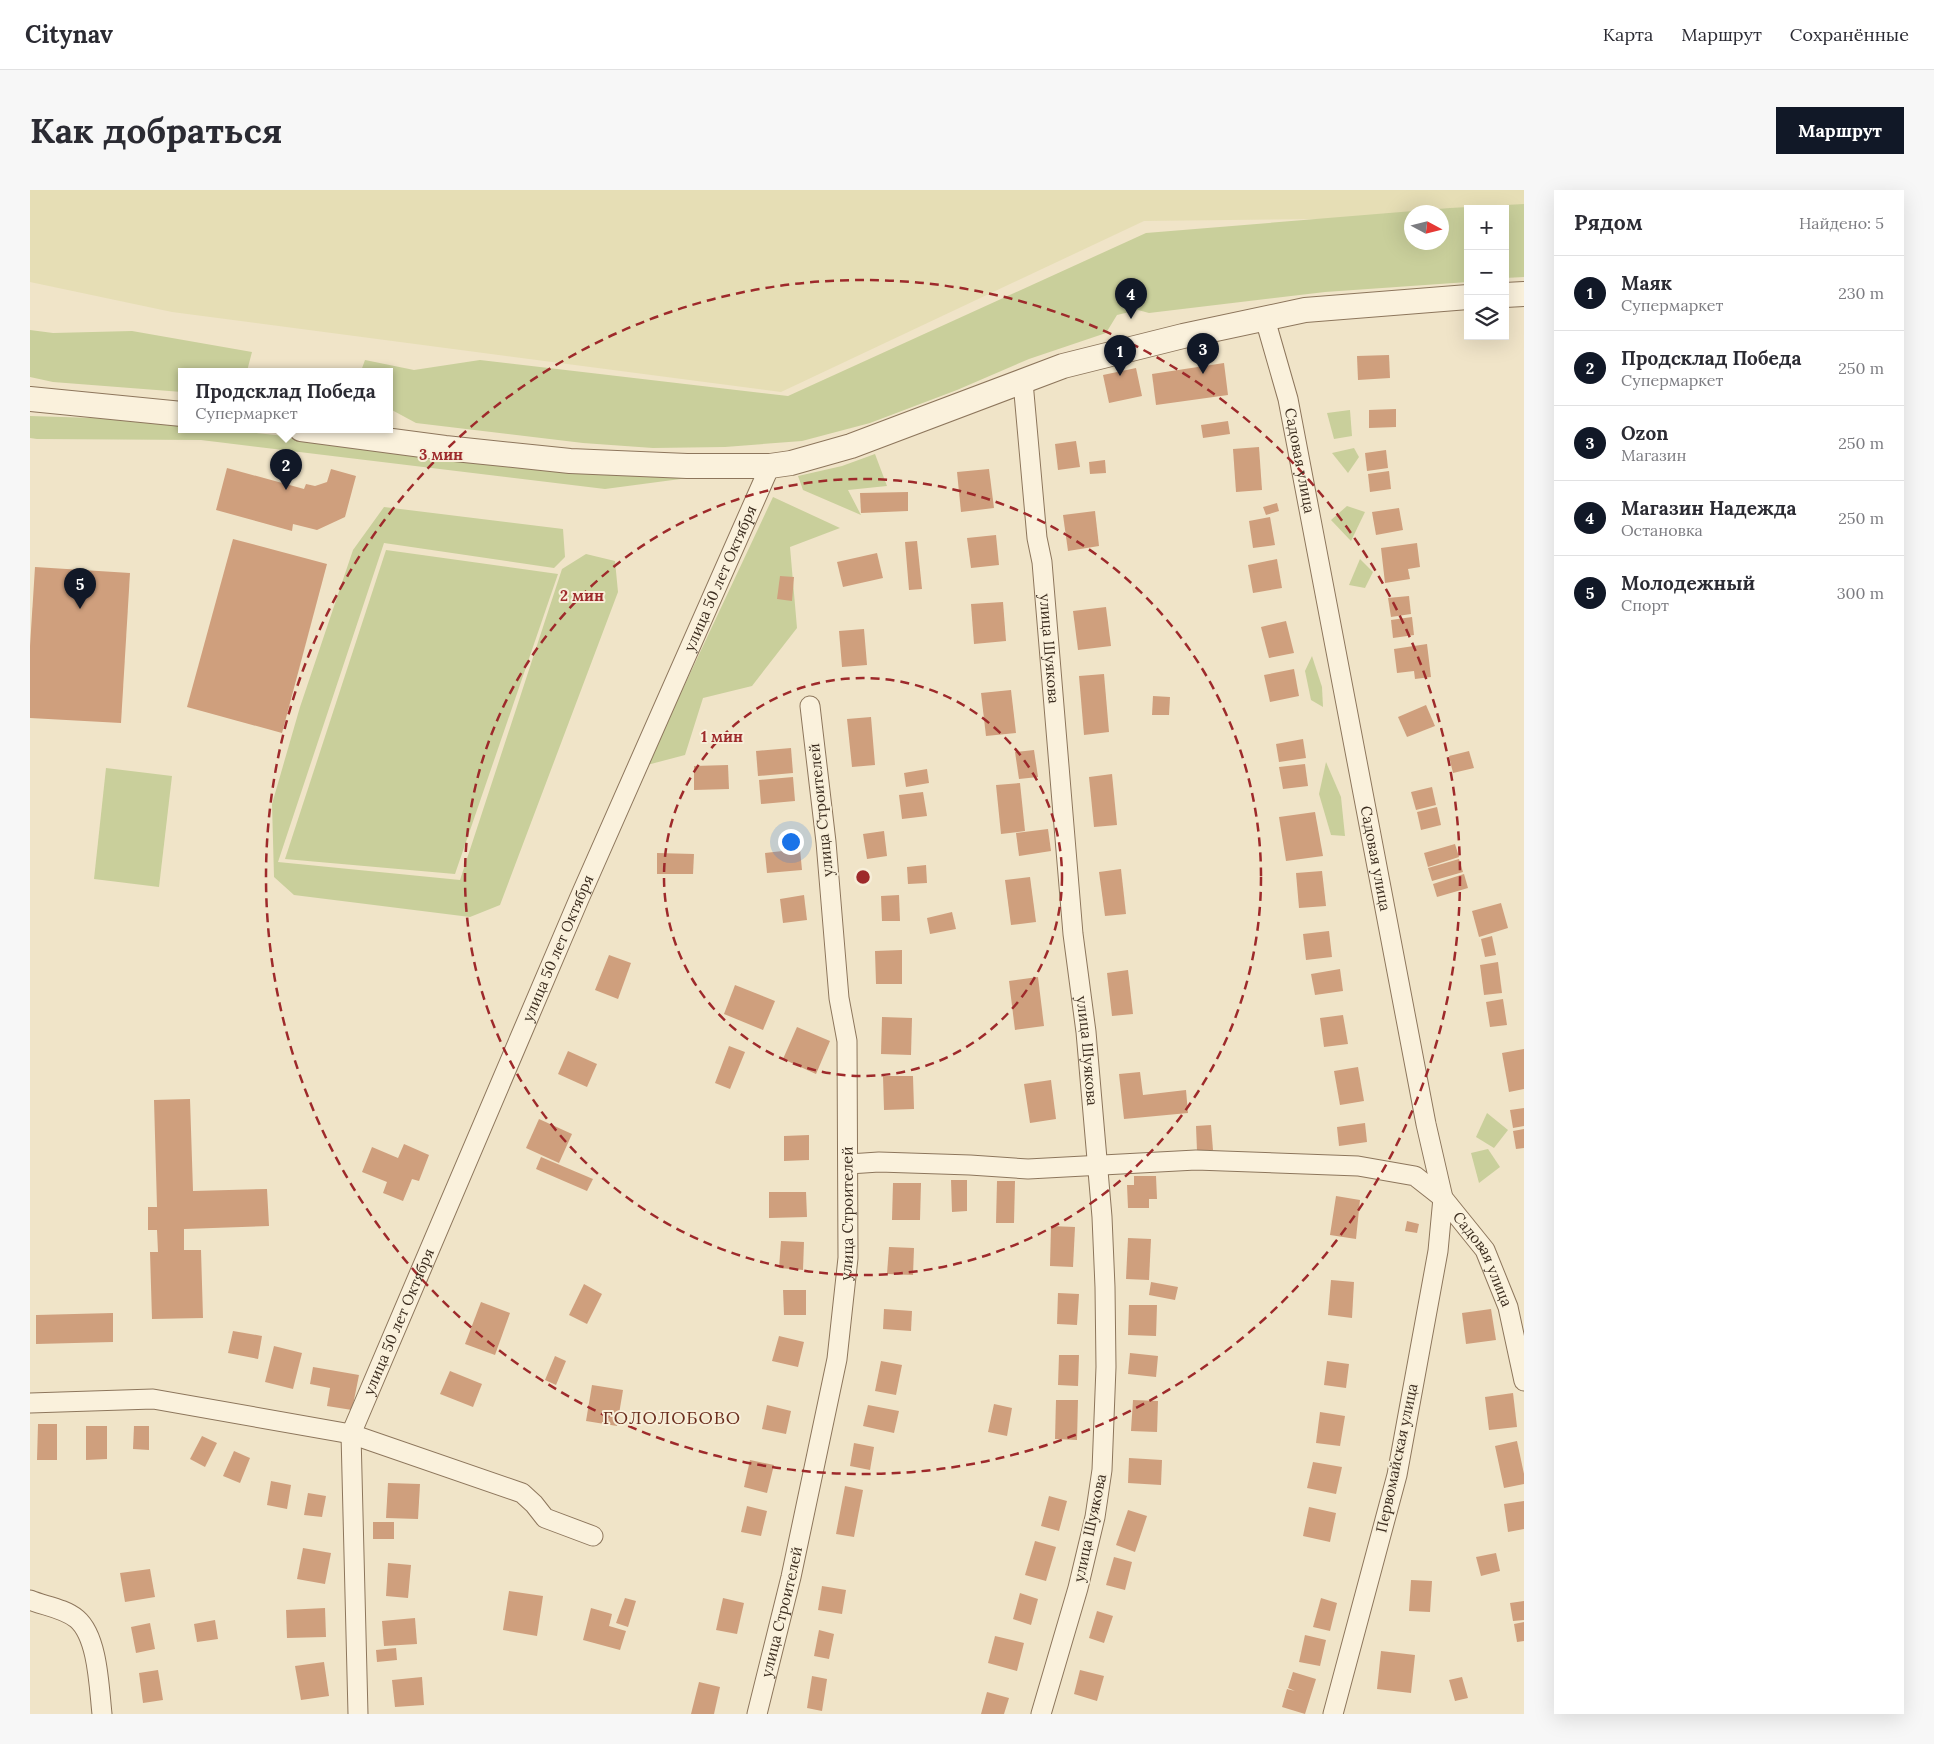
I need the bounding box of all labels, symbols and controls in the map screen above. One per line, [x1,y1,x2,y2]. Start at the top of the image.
text: Citynav [25,19,113,50]
text: Карта [1603,23,1653,46]
text: Маршрут [1681,23,1762,46]
text: Сохранённые [1790,23,1909,46]
button: Маршрут [1776,107,1904,154]
text: Как добраться [30,108,283,153]
north arrow [1404,205,1449,250]
map controls [1464,205,1509,340]
button: + [1464,205,1509,250]
text: Рядом [1574,209,1643,236]
text: Найдено: 5 [1799,213,1884,233]
button: − [1464,250,1509,295]
text: Маяк [1621,271,1672,295]
pin: 4 [1115,278,1147,319]
text: 1 [1587,283,1593,303]
text: 230 m [1838,283,1884,303]
button: layers [1464,295,1509,340]
text: Супермаркет [1621,295,1723,315]
pin: 3 [1187,333,1219,374]
pin: 1 [1104,335,1136,376]
text: Продсклад Победа [1621,346,1801,370]
text: 2 [1586,358,1594,378]
text: 250 m [1838,358,1884,378]
popup [178,368,393,433]
text: Супермаркет [1621,370,1723,390]
text: Продсклад Победа [195,379,376,403]
text: Супермаркет [195,403,298,423]
street label: Садовая улица [1281,406,1320,515]
text: Ozon [1621,421,1668,445]
text: 3 [1586,433,1594,453]
text: 250 m [1838,433,1884,453]
text: 3 мин [419,445,463,464]
text: Магазин [1621,445,1687,465]
pin: 2 [270,449,302,490]
text: Магазин Надежда [1621,496,1796,520]
street label: улица 50 лет Октября [679,502,761,654]
text: 4 [1586,508,1594,528]
text: 250 m [1838,508,1884,528]
text: Остановка [1621,520,1703,540]
pin: 5 [64,568,96,609]
text: Молодежный [1621,571,1755,595]
text: 5 [1586,583,1594,603]
text: 300 m [1837,583,1884,603]
text: 2 мин [560,586,604,605]
street label: улица Шуякова [1036,593,1064,705]
text: Спорт [1621,595,1669,615]
text: 1 мин [701,727,743,746]
street label: улица Строителей [804,742,837,878]
street label: Садовая улица [1357,804,1395,913]
your location [778,829,804,855]
centre of rings [854,868,872,886]
street label: улица 50 лет Октября [518,872,597,1025]
street label: улица Шуякова [1072,995,1102,1107]
street label: улица Строителей [836,1146,857,1282]
street label: Садовая улица [1449,1208,1517,1310]
street label: улица 50 лет Октября [359,1245,438,1398]
street label: Первомайская улица [1371,1381,1422,1534]
district label: ГОЛОЛОБОВО [603,1406,741,1429]
street label: улица Шуякова [1069,1472,1110,1584]
street label: улица Строителей [756,1545,806,1679]

